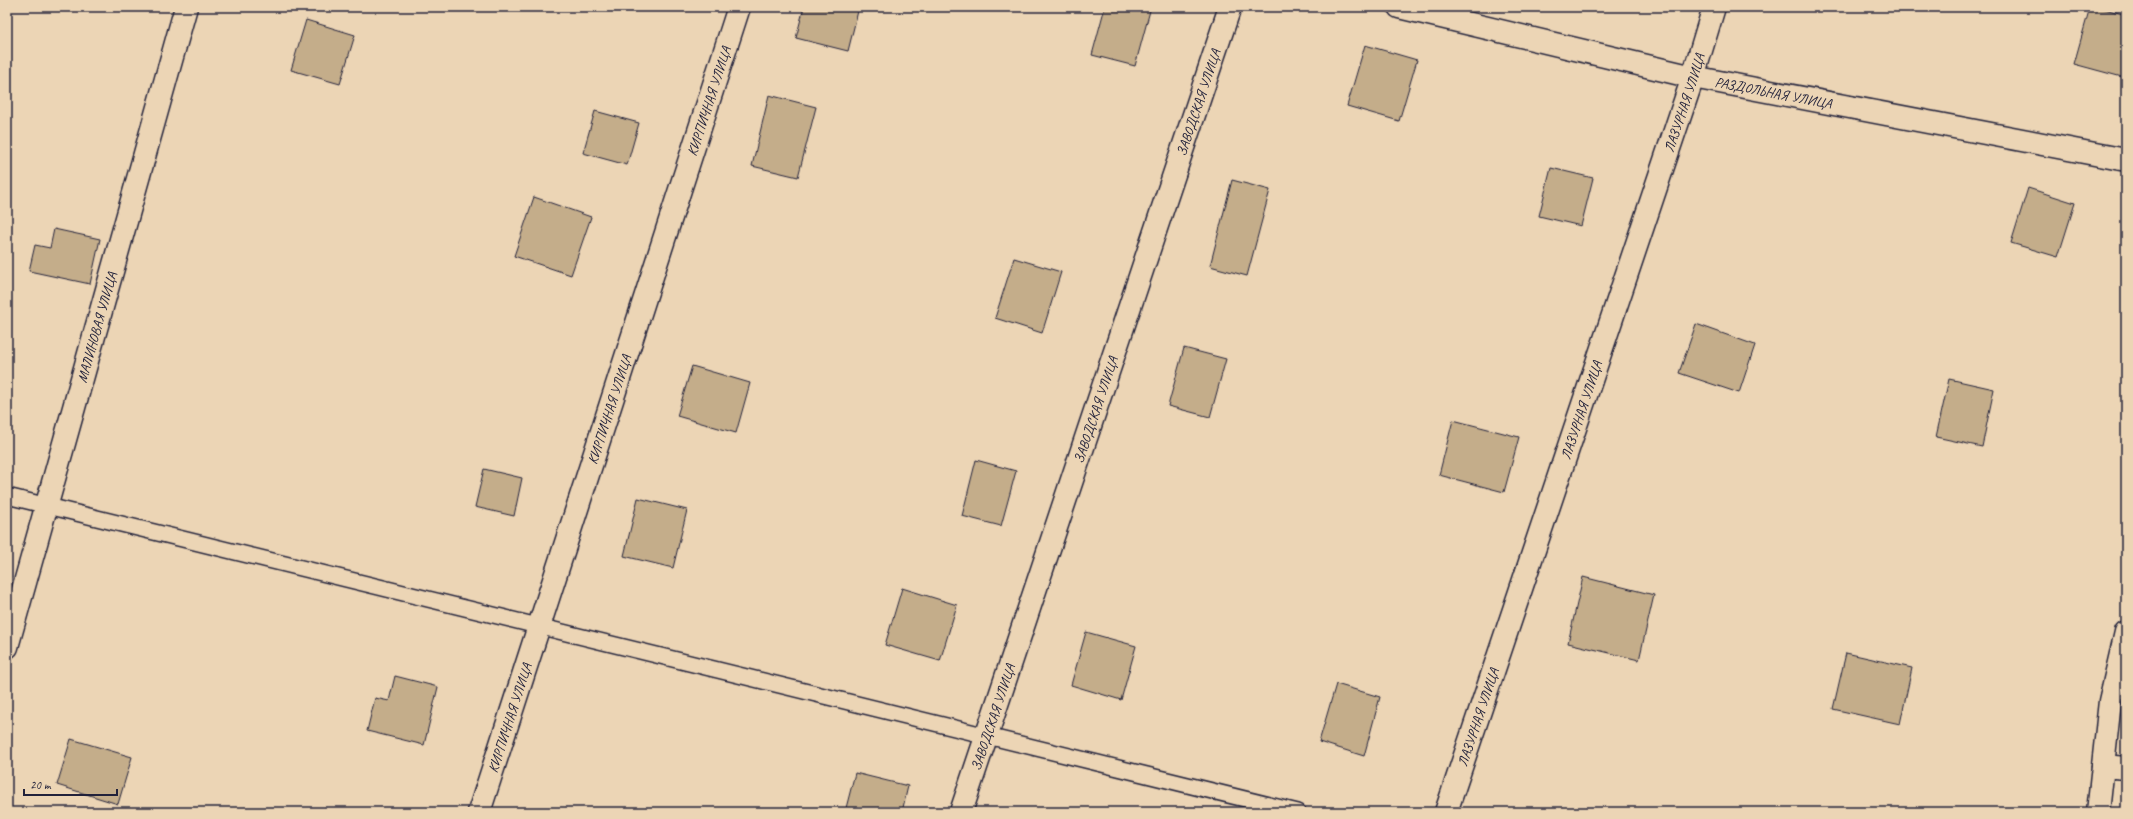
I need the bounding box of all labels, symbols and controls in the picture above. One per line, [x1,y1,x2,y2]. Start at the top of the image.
street label: КИРПИЧНАЯ УЛИЦА [683,44,734,158]
street label: ЗАВОДСКАЯ УЛИЦА [1172,46,1224,158]
street label: ЛАЗУРНАЯ УЛИЦА [1660,51,1708,154]
street label: РАЗДОЛЬНАЯ УЛИЦА [1714,73,1834,112]
street label: МАЛИНОВАЯ УЛИЦА [73,269,120,384]
street label: КИРПИЧНАЯ УЛИЦА [583,352,635,466]
street label: ЗАВОДСКАЯ УЛИЦА [1070,353,1121,465]
street label: ЛАЗУРНАЯ УЛИЦА [1557,358,1606,461]
street label: КИРПИЧНАЯ УЛИЦА [484,660,535,774]
street label: ЗАВОДСКАЯ УЛИЦА [967,661,1019,773]
street label: ЛАЗУРНАЯ УЛИЦА [1453,665,1503,768]
scale bar [24,771,117,797]
text: 20 m [30,777,52,793]

